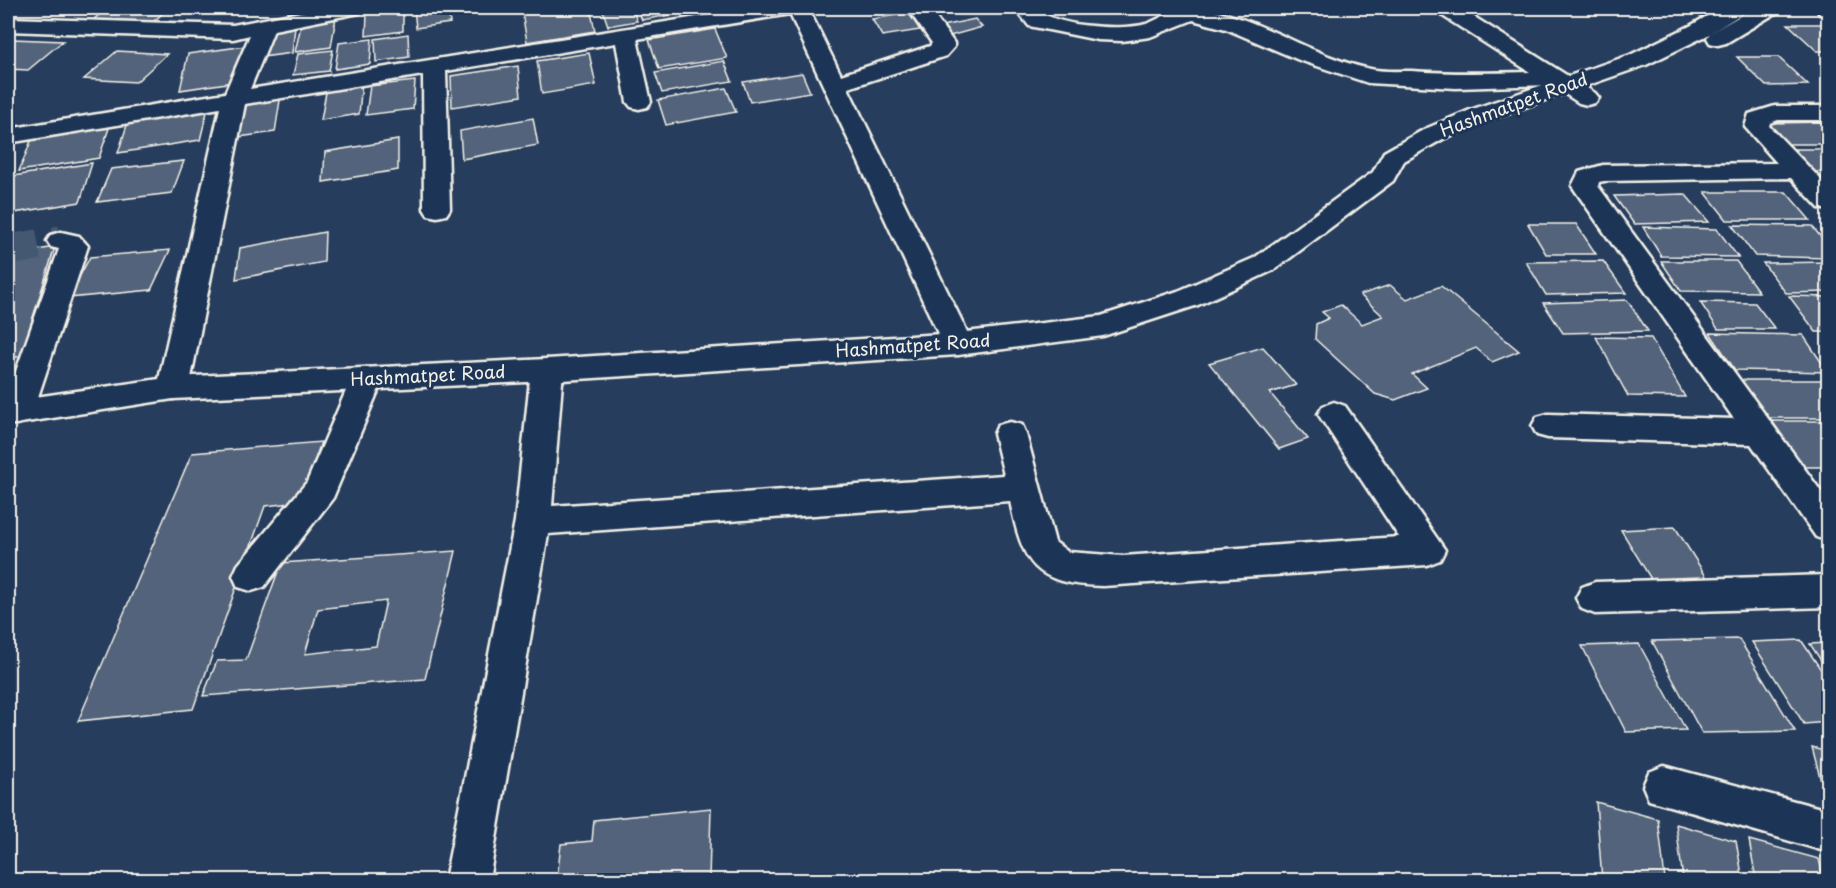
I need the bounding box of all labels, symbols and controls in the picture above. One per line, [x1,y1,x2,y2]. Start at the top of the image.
street label: Hashmatpet Road [1436,64,1591,143]
street label: Hashmatpet Road [835,326,991,363]
street label: Hashmatpet Road [350,357,506,392]

